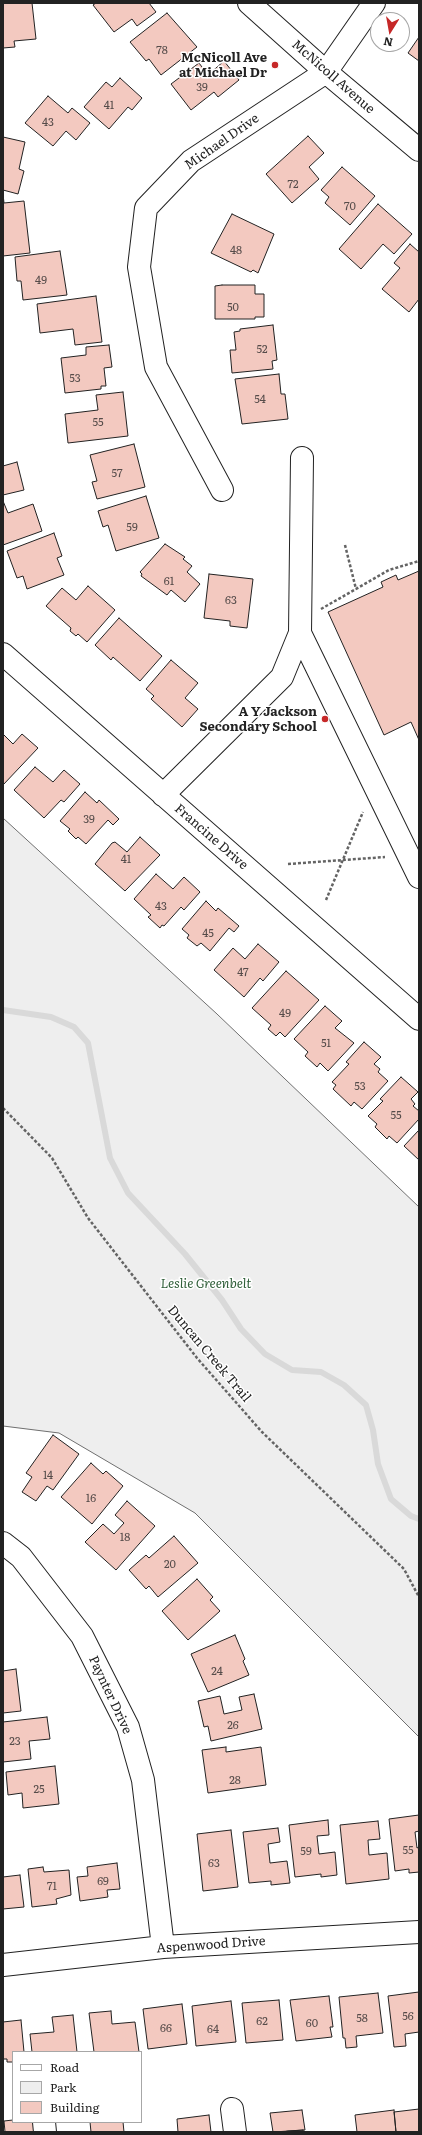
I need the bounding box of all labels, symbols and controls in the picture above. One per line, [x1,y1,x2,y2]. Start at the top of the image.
north arrow [370,12,410,52]
text: N [382,34,394,52]
street label: McNicoll Avenue [288,37,378,117]
house number: 78 [156,44,168,58]
place label: McNicoll Ave at Michael Dr [179,50,267,81]
marker: McNicoll Ave at Michael Dr [270,60,280,70]
house number: 39 [196,81,208,95]
house number: 41 [104,99,114,113]
street label: Michael Drive [182,111,262,173]
house number: 43 [42,116,54,130]
house number: 72 [287,178,299,192]
house number: 70 [344,200,356,214]
house number: 48 [230,244,242,258]
house number: 49 [35,274,47,288]
house number: 50 [227,301,239,315]
house number: 52 [256,343,268,357]
house number: 53 [69,372,81,386]
house number: 54 [254,393,266,407]
house number: 55 [92,416,104,430]
house number: 57 [111,467,123,481]
house number: 59 [126,521,138,535]
house number: 61 [164,575,174,589]
house number: 63 [225,594,237,608]
place label: A Y Jackson Secondary School [199,704,317,735]
marker: A Y Jackson Secondary School [320,714,330,724]
street label: Francine Drive [171,801,251,873]
house number: 39 [83,813,95,827]
house number: 41 [121,853,131,867]
house number: 43 [155,900,167,914]
house number: 45 [202,927,214,941]
house number: 47 [237,966,249,980]
house number: 49 [279,1007,291,1021]
house number: 51 [321,1037,331,1051]
house number: 53 [354,1080,366,1094]
house number: 55 [390,1109,402,1123]
park label: Leslie Greenbelt [160,1276,252,1292]
street label: Duncan Creek Trail [164,1303,254,1405]
house number: 14 [43,1469,53,1483]
house number: 16 [86,1492,96,1506]
house number: 18 [120,1531,130,1545]
house number: 20 [164,1558,176,1572]
street label: Paynter Drive [85,1653,135,1737]
house number: 24 [211,1665,223,1679]
house number: 26 [227,1719,239,1733]
house number: 23 [9,1735,21,1749]
house number: 28 [229,1774,241,1788]
house number: 25 [33,1783,45,1797]
house number: 55 [402,1844,414,1858]
house number: 59 [300,1845,312,1859]
house number: 63 [208,1857,220,1871]
house number: 69 [97,1875,109,1889]
house number: 71 [47,1880,57,1894]
street label: Aspenwood Drive [156,1933,266,1957]
house number: 56 [402,2010,414,2024]
house number: 58 [356,2012,368,2026]
house number: 62 [256,2015,268,2029]
house number: 60 [306,2017,318,2031]
house number: 66 [160,2022,172,2036]
house number: 64 [207,2023,219,2037]
legend [12,2051,142,2123]
text: Road [50,2058,79,2076]
text: Park [50,2078,76,2096]
text: Building [50,2098,99,2116]

